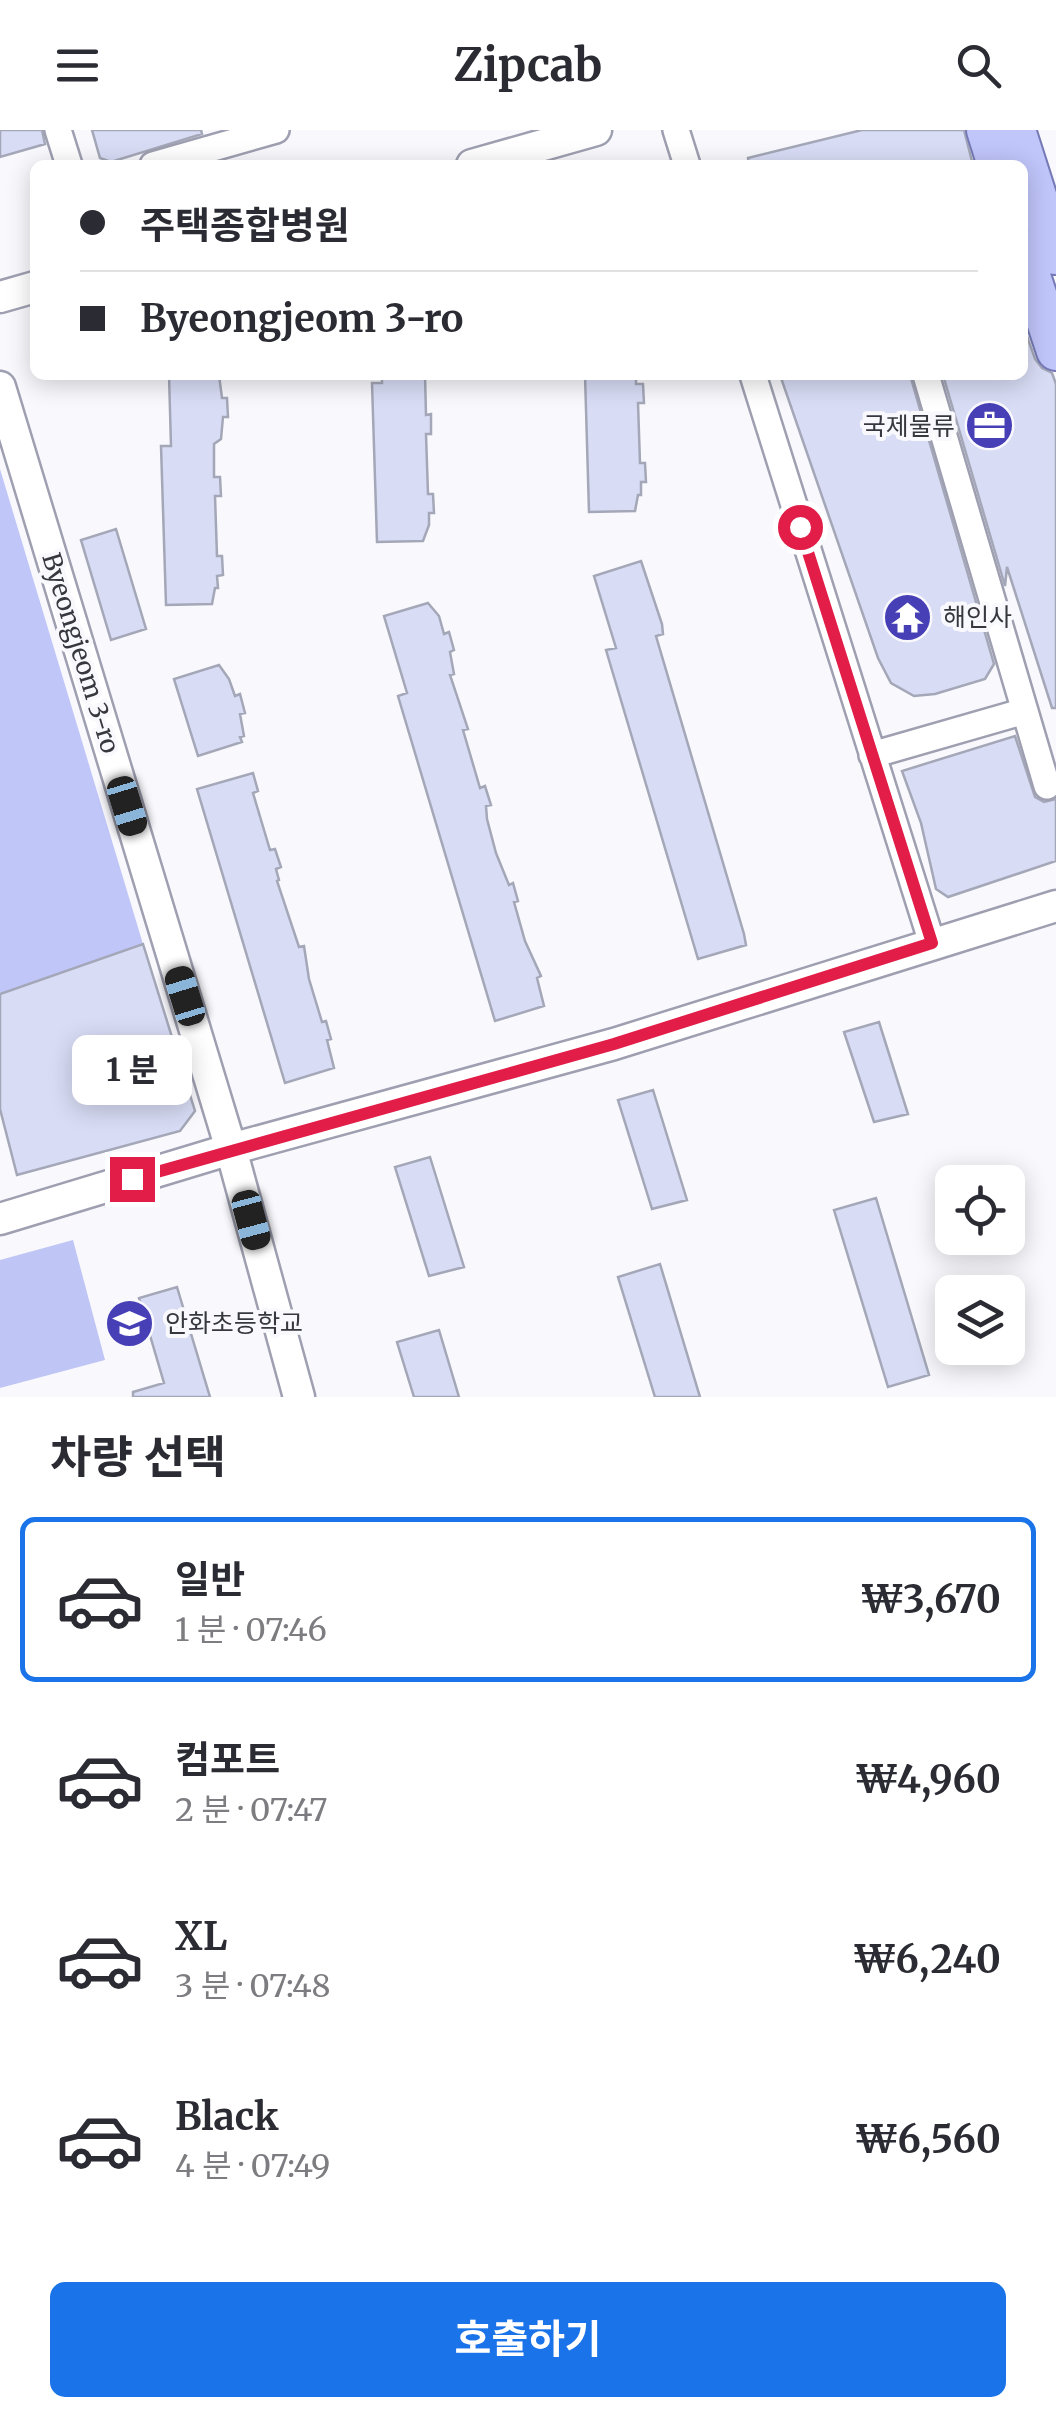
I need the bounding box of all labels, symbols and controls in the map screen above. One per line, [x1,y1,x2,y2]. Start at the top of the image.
text: Zipcab [454,37,602,93]
icon: menu [50,38,105,93]
icon: search [951,38,1006,93]
text: 주택종합병원 [140,202,350,249]
text: Byeongjeom 3-ro [140,295,464,342]
office icon: 국제물류 [964,400,1016,452]
place label: 국제물류 [863,410,955,442]
route start [778,505,823,550]
street label: Byeongjeom 3-ro [35,549,127,757]
temple icon: 해인사 [882,591,934,643]
place label: 해인사 [943,601,1012,633]
car [104,773,150,839]
car [162,963,208,1029]
callout: 1 분 [72,1034,192,1104]
text: 1 분 [106,1050,158,1090]
route end [110,1157,155,1202]
map controls [935,1165,1025,1365]
button: locate [935,1165,1025,1255]
car [229,1187,273,1253]
button: layers [935,1275,1025,1365]
school or university icon: 안화초등학교 [104,1297,156,1349]
place label: 안화초등학교 [165,1307,303,1339]
text: 차량 선택 [50,1429,226,1485]
icon: car [55,1555,145,1645]
text: 일반 [175,1556,245,1603]
text: ₩3,670 [861,1576,1001,1623]
text: 1 분 · 07:46 [175,1610,327,1650]
icon: car [55,1735,145,1825]
text: 컴포트 [175,1736,280,1783]
text: ₩4,960 [855,1756,1001,1803]
text: 2 분 · 07:47 [175,1790,327,1830]
text: XL [175,1913,227,1960]
icon: car [55,1915,145,2005]
text: ₩6,240 [854,1936,1001,1983]
text: 3 분 · 07:48 [175,1966,331,2006]
text: Black [175,2093,279,2140]
icon: car [55,2095,145,2185]
text: ₩6,560 [855,2116,1001,2163]
text: 4 분 · 07:49 [175,2146,330,2186]
button: 호출하기 [50,2282,1006,2397]

